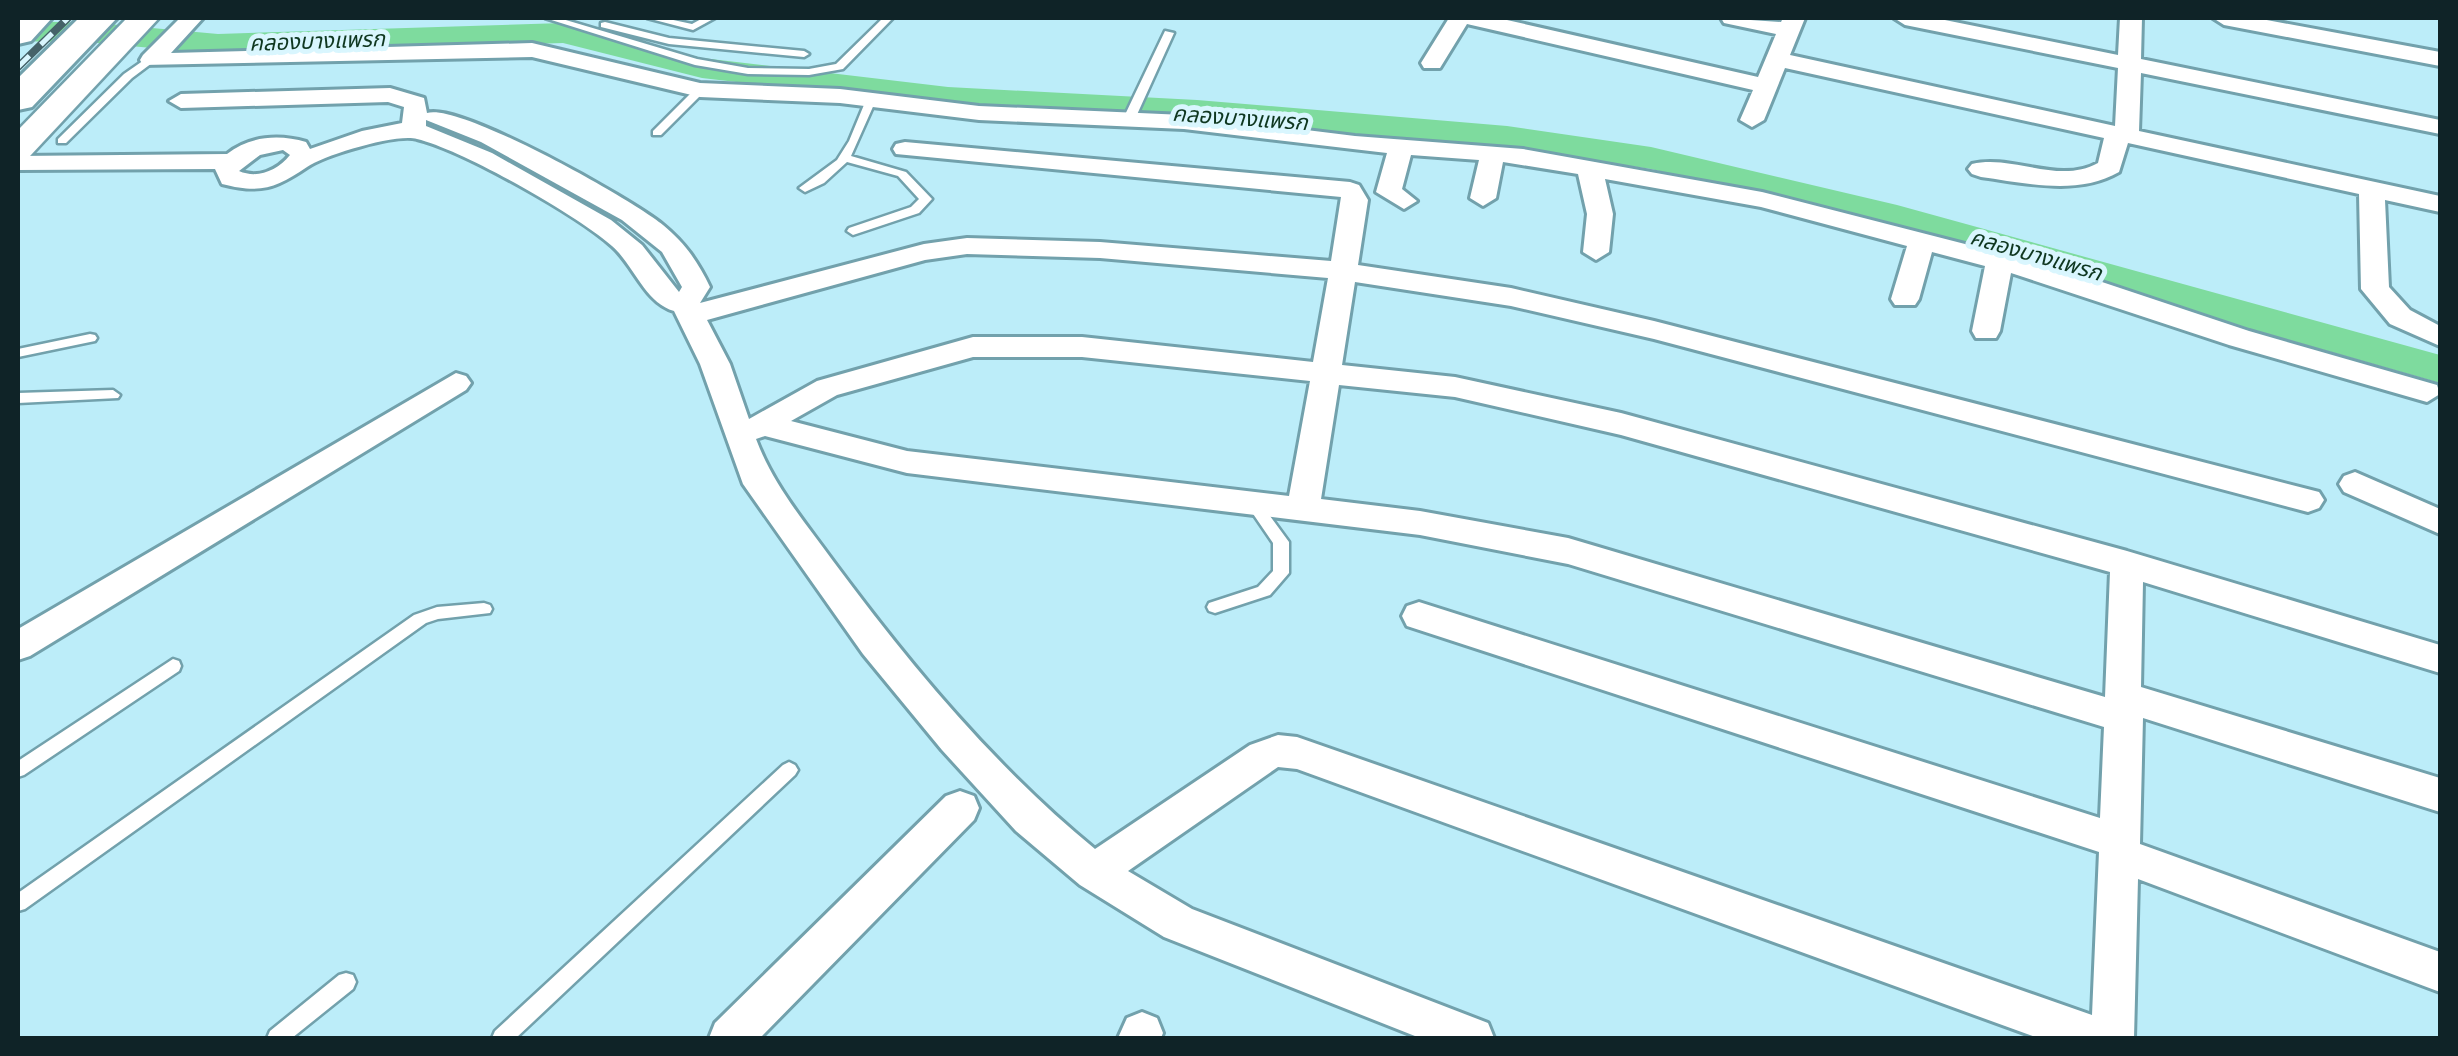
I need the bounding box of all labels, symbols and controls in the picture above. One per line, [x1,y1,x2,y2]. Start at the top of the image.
water label: คลองบางแพรก [249,25,386,57]
water label: คลองบางแพรก [1171,100,1309,136]
water label: คลองบางแพรก [1967,223,2106,287]

